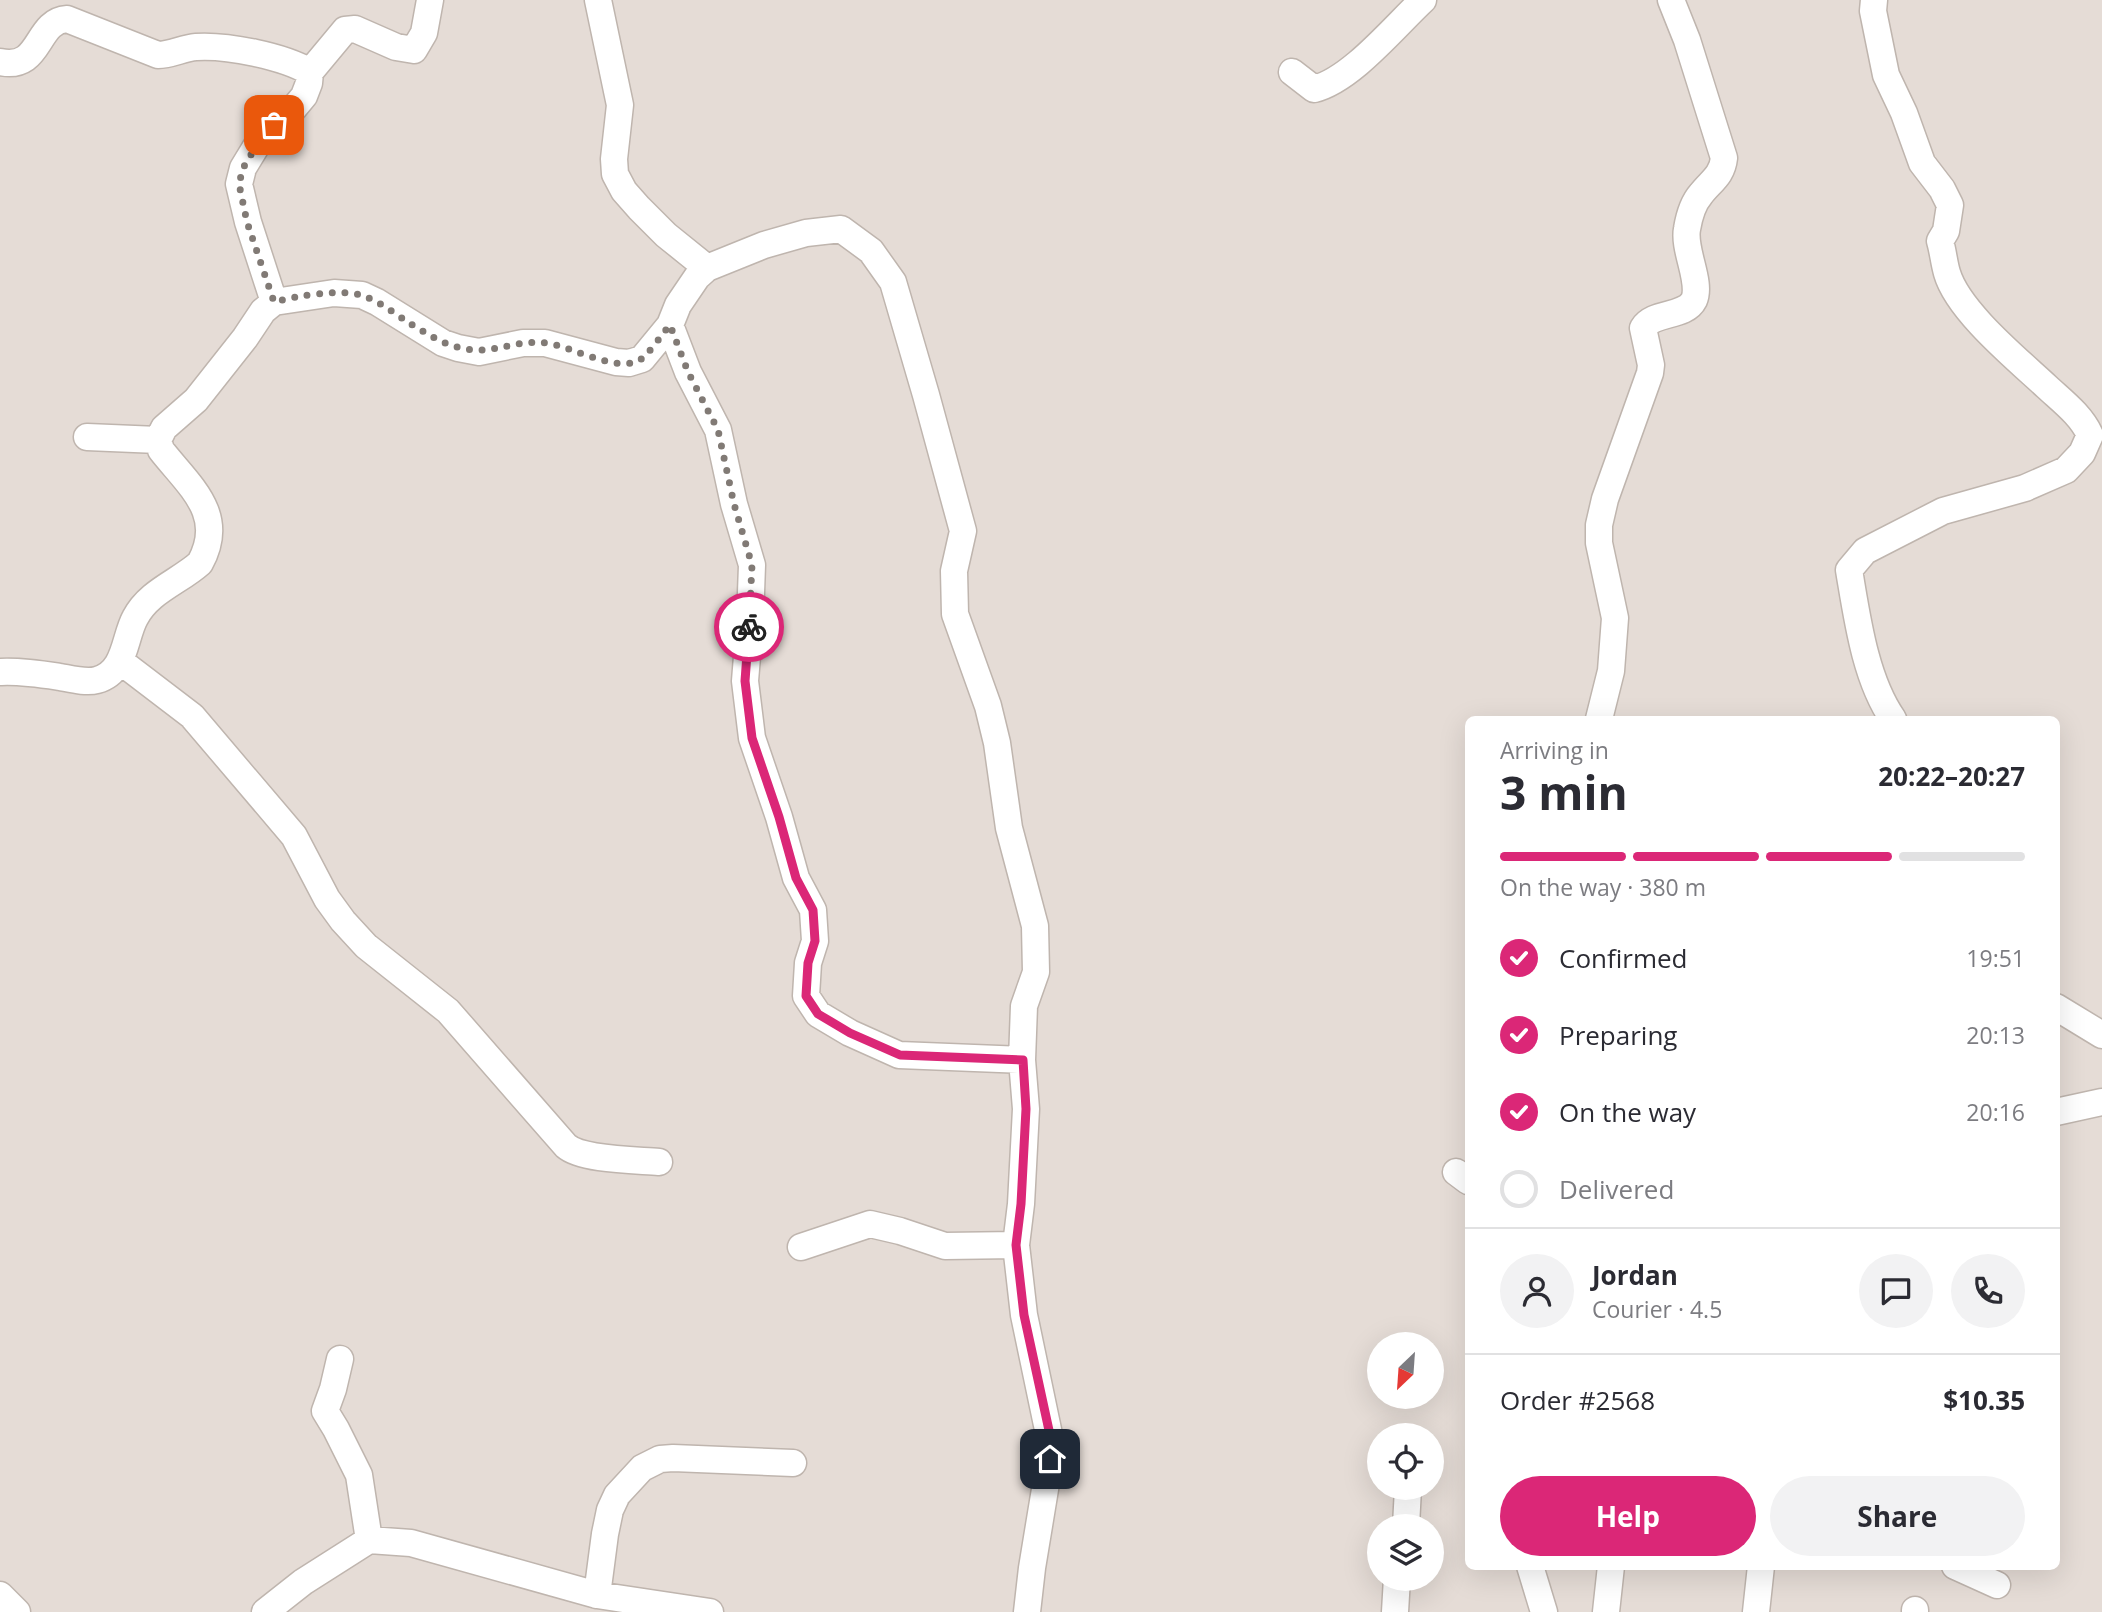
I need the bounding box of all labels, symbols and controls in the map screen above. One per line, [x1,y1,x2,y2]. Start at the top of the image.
pin [244,95,304,155]
icon: bag [255,106,293,144]
courier [714,592,784,662]
icon: bike [730,608,768,646]
text: Arriving in [1500,734,1609,766]
text: 20:22–20:27 [1878,758,2025,794]
text: 3 min [1500,761,1628,823]
text: On the way · 380 m [1500,871,1706,903]
icon: check [1500,939,1538,977]
text: Confirmed [1559,940,1687,976]
text: 19:51 [1966,942,2025,974]
icon: check [1500,1016,1538,1054]
text: Preparing [1559,1017,1677,1053]
text: 20:13 [1966,1019,2025,1051]
icon: check [1500,1093,1538,1131]
text: On the way [1559,1094,1696,1130]
text: 20:16 [1966,1096,2025,1128]
text: Delivered [1559,1171,1674,1207]
button: person [1500,1254,1574,1328]
button: chat [1859,1254,1933,1328]
button: phone [1951,1254,2025,1328]
text: Jordan [1592,1257,1678,1293]
text: Courier · 4.5 [1592,1293,1722,1325]
north arrow [1367,1332,1444,1409]
map controls [1367,1332,1444,1591]
text: Order #2568 [1500,1382,1655,1418]
text: $10.35 [1943,1382,2025,1418]
button: locate [1367,1423,1444,1500]
pin [1020,1429,1080,1489]
icon: home [1031,1440,1069,1478]
button: Help [1500,1476,1756,1556]
button: Share [1770,1476,2025,1556]
button: layers [1367,1514,1444,1591]

